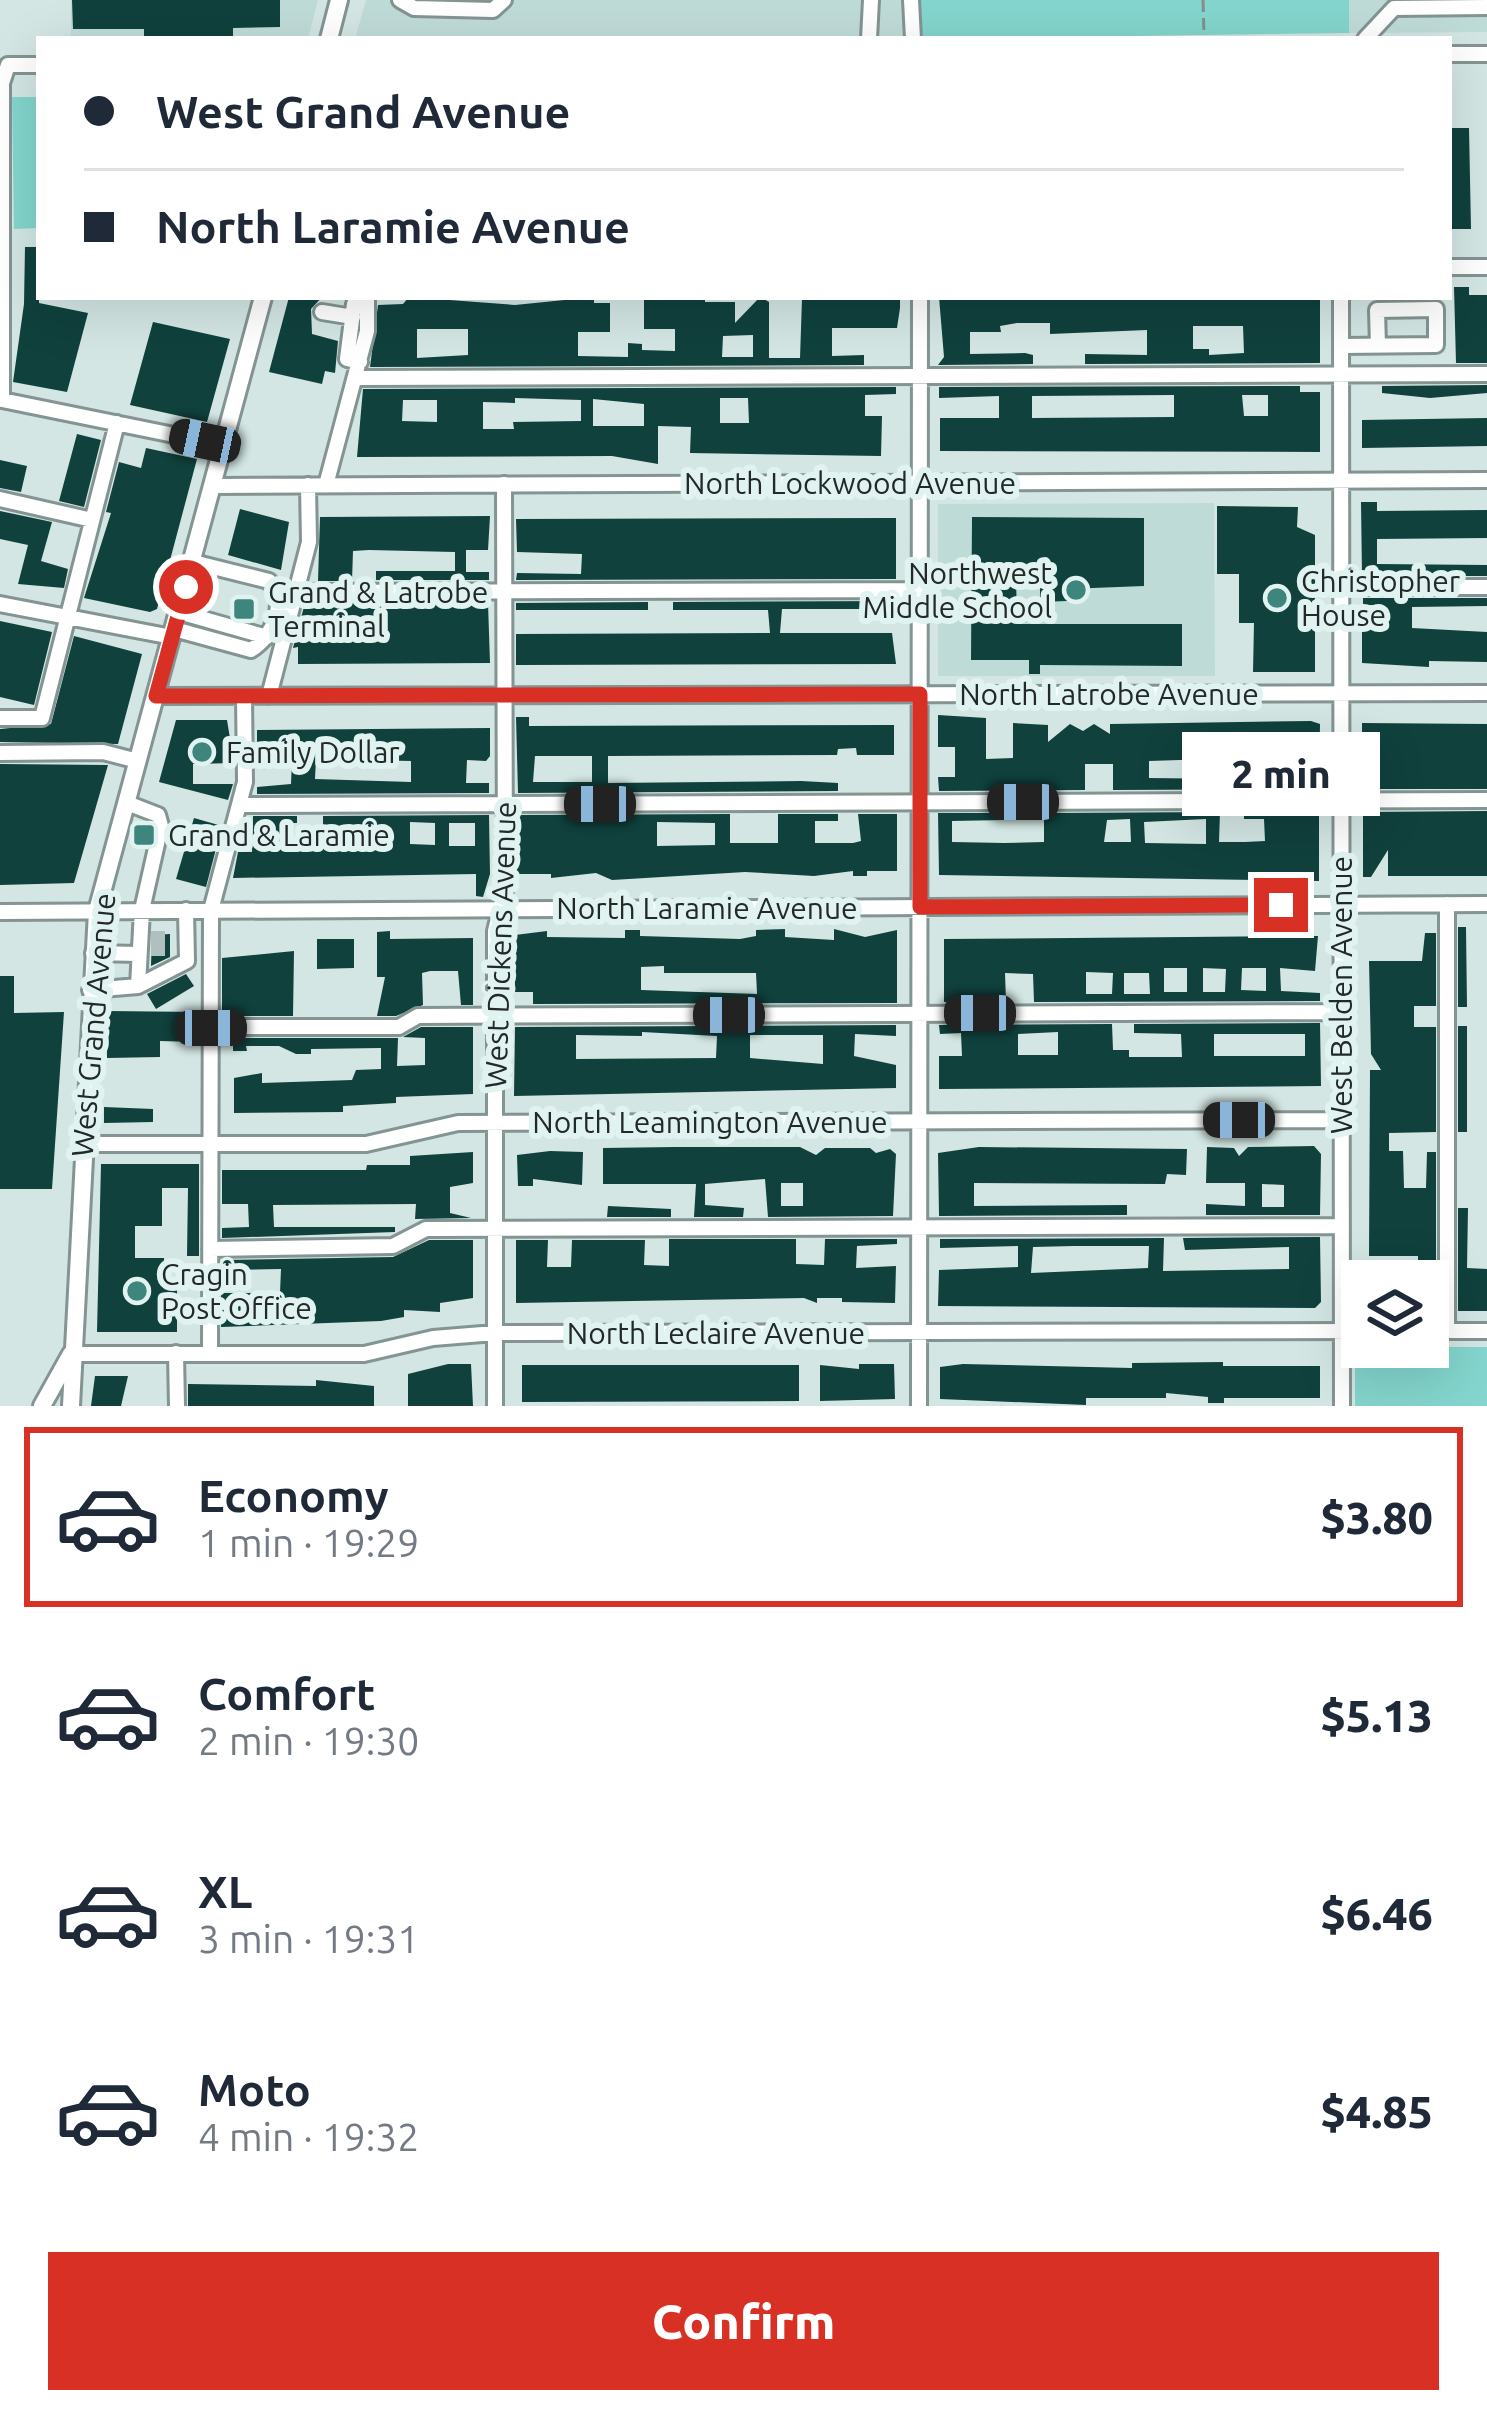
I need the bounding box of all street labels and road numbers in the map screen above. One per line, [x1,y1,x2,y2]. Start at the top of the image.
street label: North Lockwood Avenue [684,466,1016,500]
street label: North Latrobe Avenue [959,677,1259,711]
street label: West Dickens Avenue [478,801,522,1089]
street label: West Belden Avenue [1324,856,1358,1134]
street label: North Laramie Avenue [556,891,858,925]
street label: West Grand Avenue [65,892,121,1158]
street label: North Leamington Avenue [532,1105,888,1139]
street label: North Leclaire Avenue [567,1316,865,1350]

